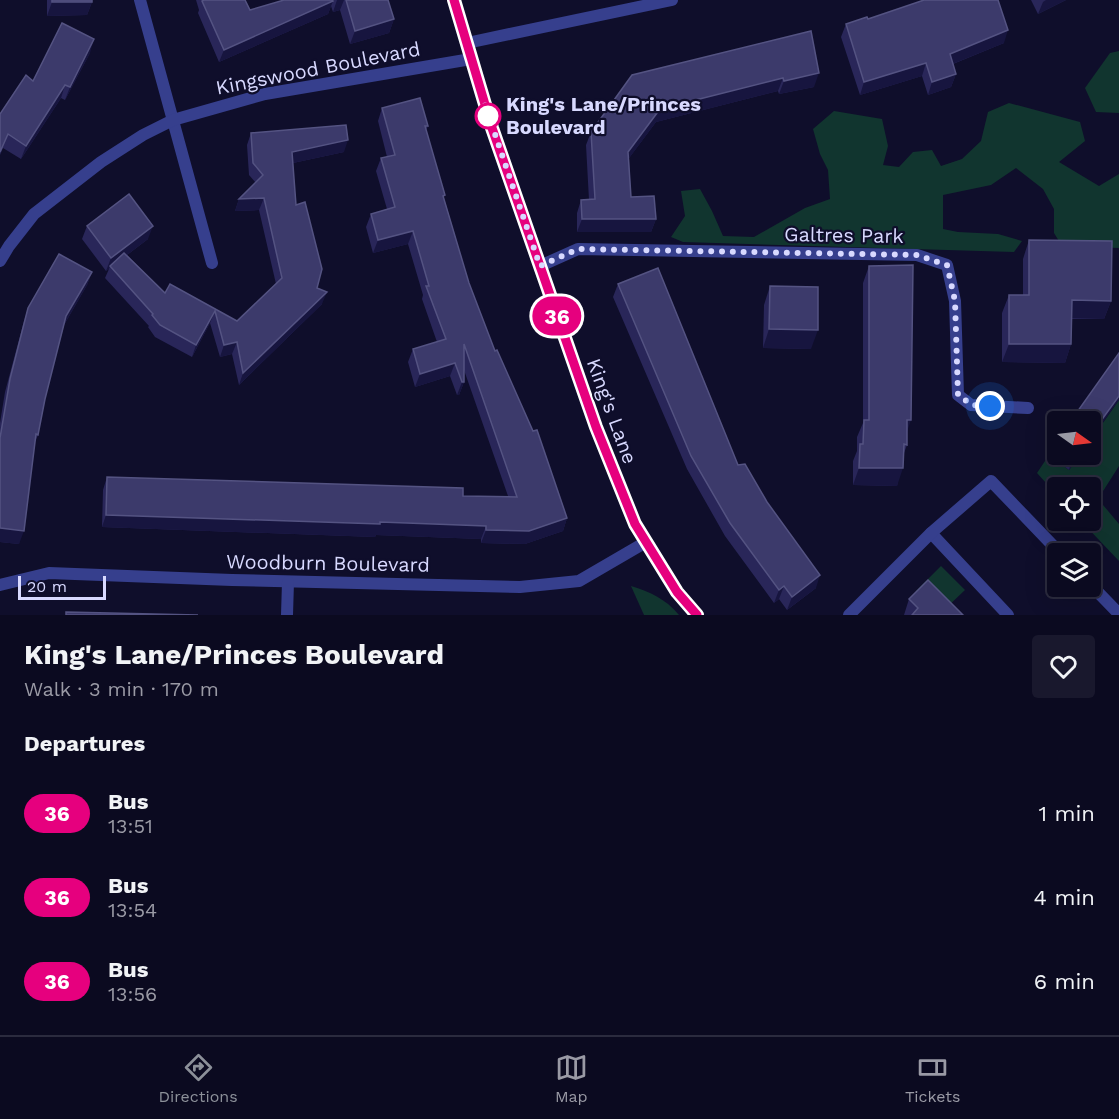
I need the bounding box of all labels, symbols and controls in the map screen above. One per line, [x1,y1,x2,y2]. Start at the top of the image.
street label: Kingswood Boulevard [214,36,422,100]
place label: King's Lane/Princes Boulevard [506,92,701,139]
marker: King's Lane/Princes Boulevard [475,103,501,129]
street label: Galtres Park [784,222,904,248]
line badge: 36 [530,296,584,336]
text: 36 [544,304,570,329]
street label: King's Lane [582,355,642,467]
your location [975,391,1005,421]
north arrow [1047,411,1101,465]
map controls [1047,411,1101,597]
button: locate [1047,477,1101,531]
button: layers [1047,543,1101,597]
street label: Woodburn Boulevard [226,549,430,577]
scale bar [18,573,106,600]
text: 20 m [27,577,67,596]
button: heart [1032,635,1095,698]
text: King's Lane/Princes Boulevard [24,638,444,671]
text: Walk · 3 min · 170 m [24,677,219,701]
text: Departures [24,731,145,756]
text: Bus [108,789,148,814]
text: 36 [44,801,70,826]
text: 1 min [1038,801,1095,826]
text: 13:51 [108,814,153,838]
text: Bus [108,873,148,898]
text: 36 [44,885,70,910]
text: 4 min [1034,885,1095,910]
text: 13:54 [108,898,157,922]
text: Bus [108,957,148,982]
text: 36 [44,969,70,994]
text: 6 min [1034,969,1095,994]
text: 13:56 [108,982,157,1006]
tab: Directions [159,1051,238,1106]
tab: Map [555,1051,588,1106]
tab: Tickets [905,1051,960,1106]

